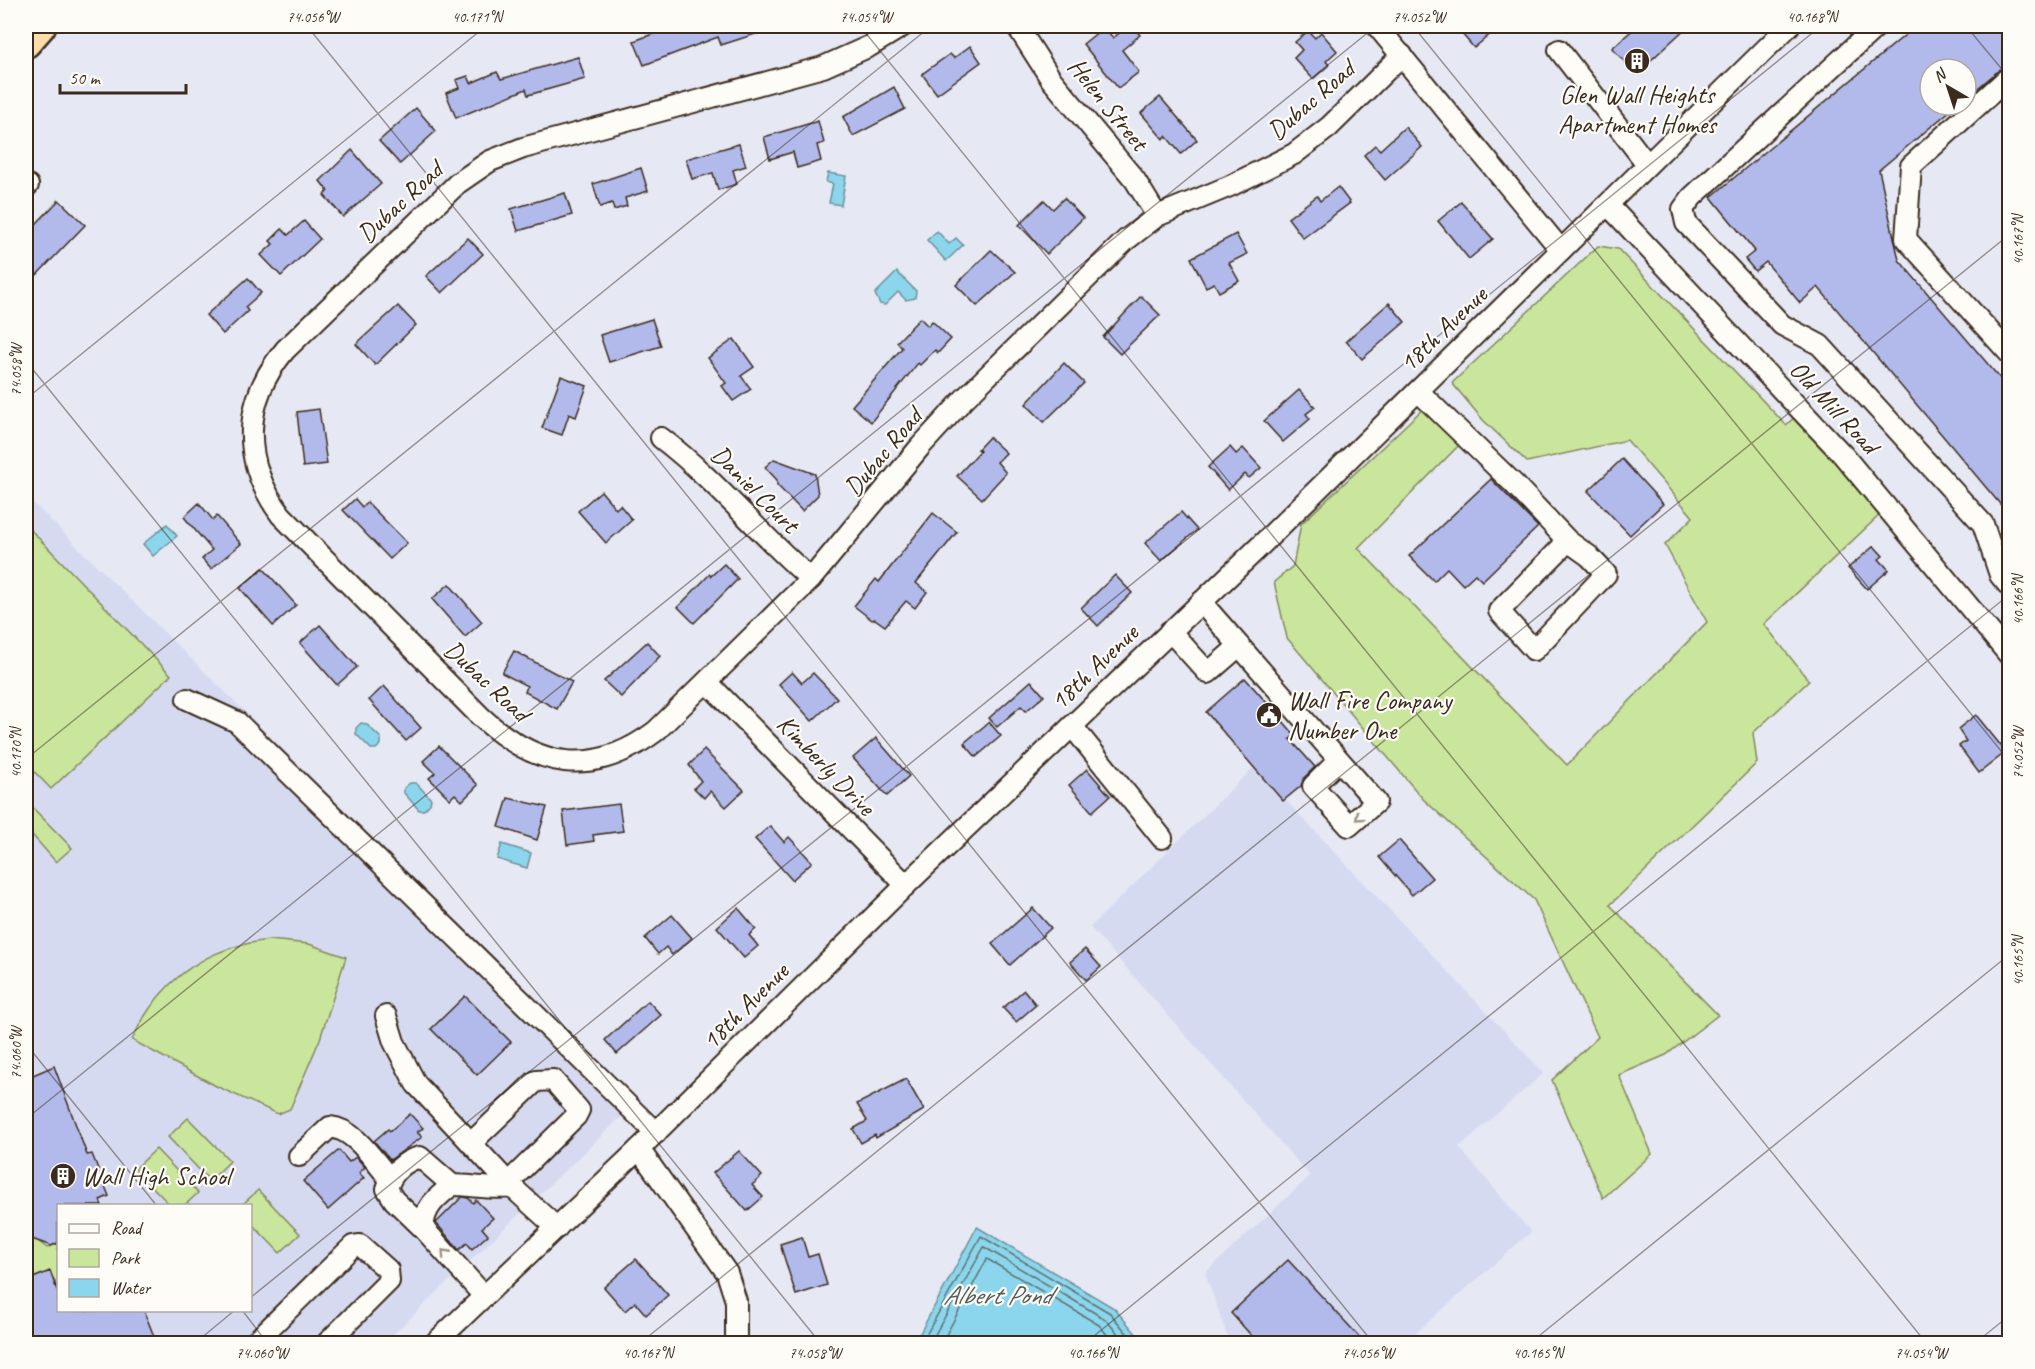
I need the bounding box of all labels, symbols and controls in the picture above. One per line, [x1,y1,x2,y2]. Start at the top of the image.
text: 74.056°W [287,8,342,27]
text: 40.171°N [452,8,505,27]
text: 74.054°W [840,8,895,27]
text: 74.052°W [1393,8,1448,27]
text: 40.168°N [1787,8,1840,27]
building icon: Glen Wall Heights Apartment Homes [1622,46,1652,76]
street label: Helen Street [1060,51,1157,159]
street label: Dubac Road [1260,51,1364,147]
scale bar [60,57,186,95]
north arrow [1918,57,1978,117]
text: N [1929,63,1952,87]
text: 50 m [69,67,102,89]
place label: Glen Wall Heights Apartment Homes [1558,78,1718,141]
street label: Dubac Road [350,151,453,250]
text: 40.167°N [2009,212,2028,265]
street label: 18th Avenue [1392,278,1495,379]
text: 74.058°W [7,341,26,396]
street label: Old Mill Road [1782,353,1888,464]
street label: Dubac Road [837,398,932,503]
street label: Daniel Court [704,438,808,542]
text: 40.166°N [2009,572,2028,625]
street label: 18th Avenue [1043,616,1146,717]
street label: Dubac Road [437,633,540,732]
place label: Wall Fire Company Number One [1288,684,1453,747]
public building icon: Wall Fire Company Number One [1254,700,1284,730]
street label: Kimberly Drive [770,708,883,824]
text: 74.052°W [2009,724,2028,779]
text: 40.170°N [7,725,26,778]
one-way arrow [1354,810,1365,821]
text: 40.165°N [2009,933,2028,986]
street label: 18th Avenue [694,954,797,1057]
text: 74.060°W [7,1024,26,1079]
place label: Wall High School [82,1160,234,1193]
building icon: Wall High School [48,1161,78,1191]
legend [57,1204,252,1312]
text: Road [111,1217,144,1239]
text: Park [111,1247,141,1269]
one-way arrow [441,1249,452,1260]
text: Water [111,1277,152,1299]
water label: Albert Pond [943,1278,1059,1312]
text: 74.060°W [236,1344,291,1363]
text: 40.167°N [623,1344,676,1363]
text: 74.058°W [789,1344,844,1363]
text: 40.166°N [1068,1344,1121,1363]
text: 74.056°W [1342,1344,1397,1363]
text: 40.165°N [1513,1344,1566,1363]
text: 74.054°W [1895,1344,1950,1363]

